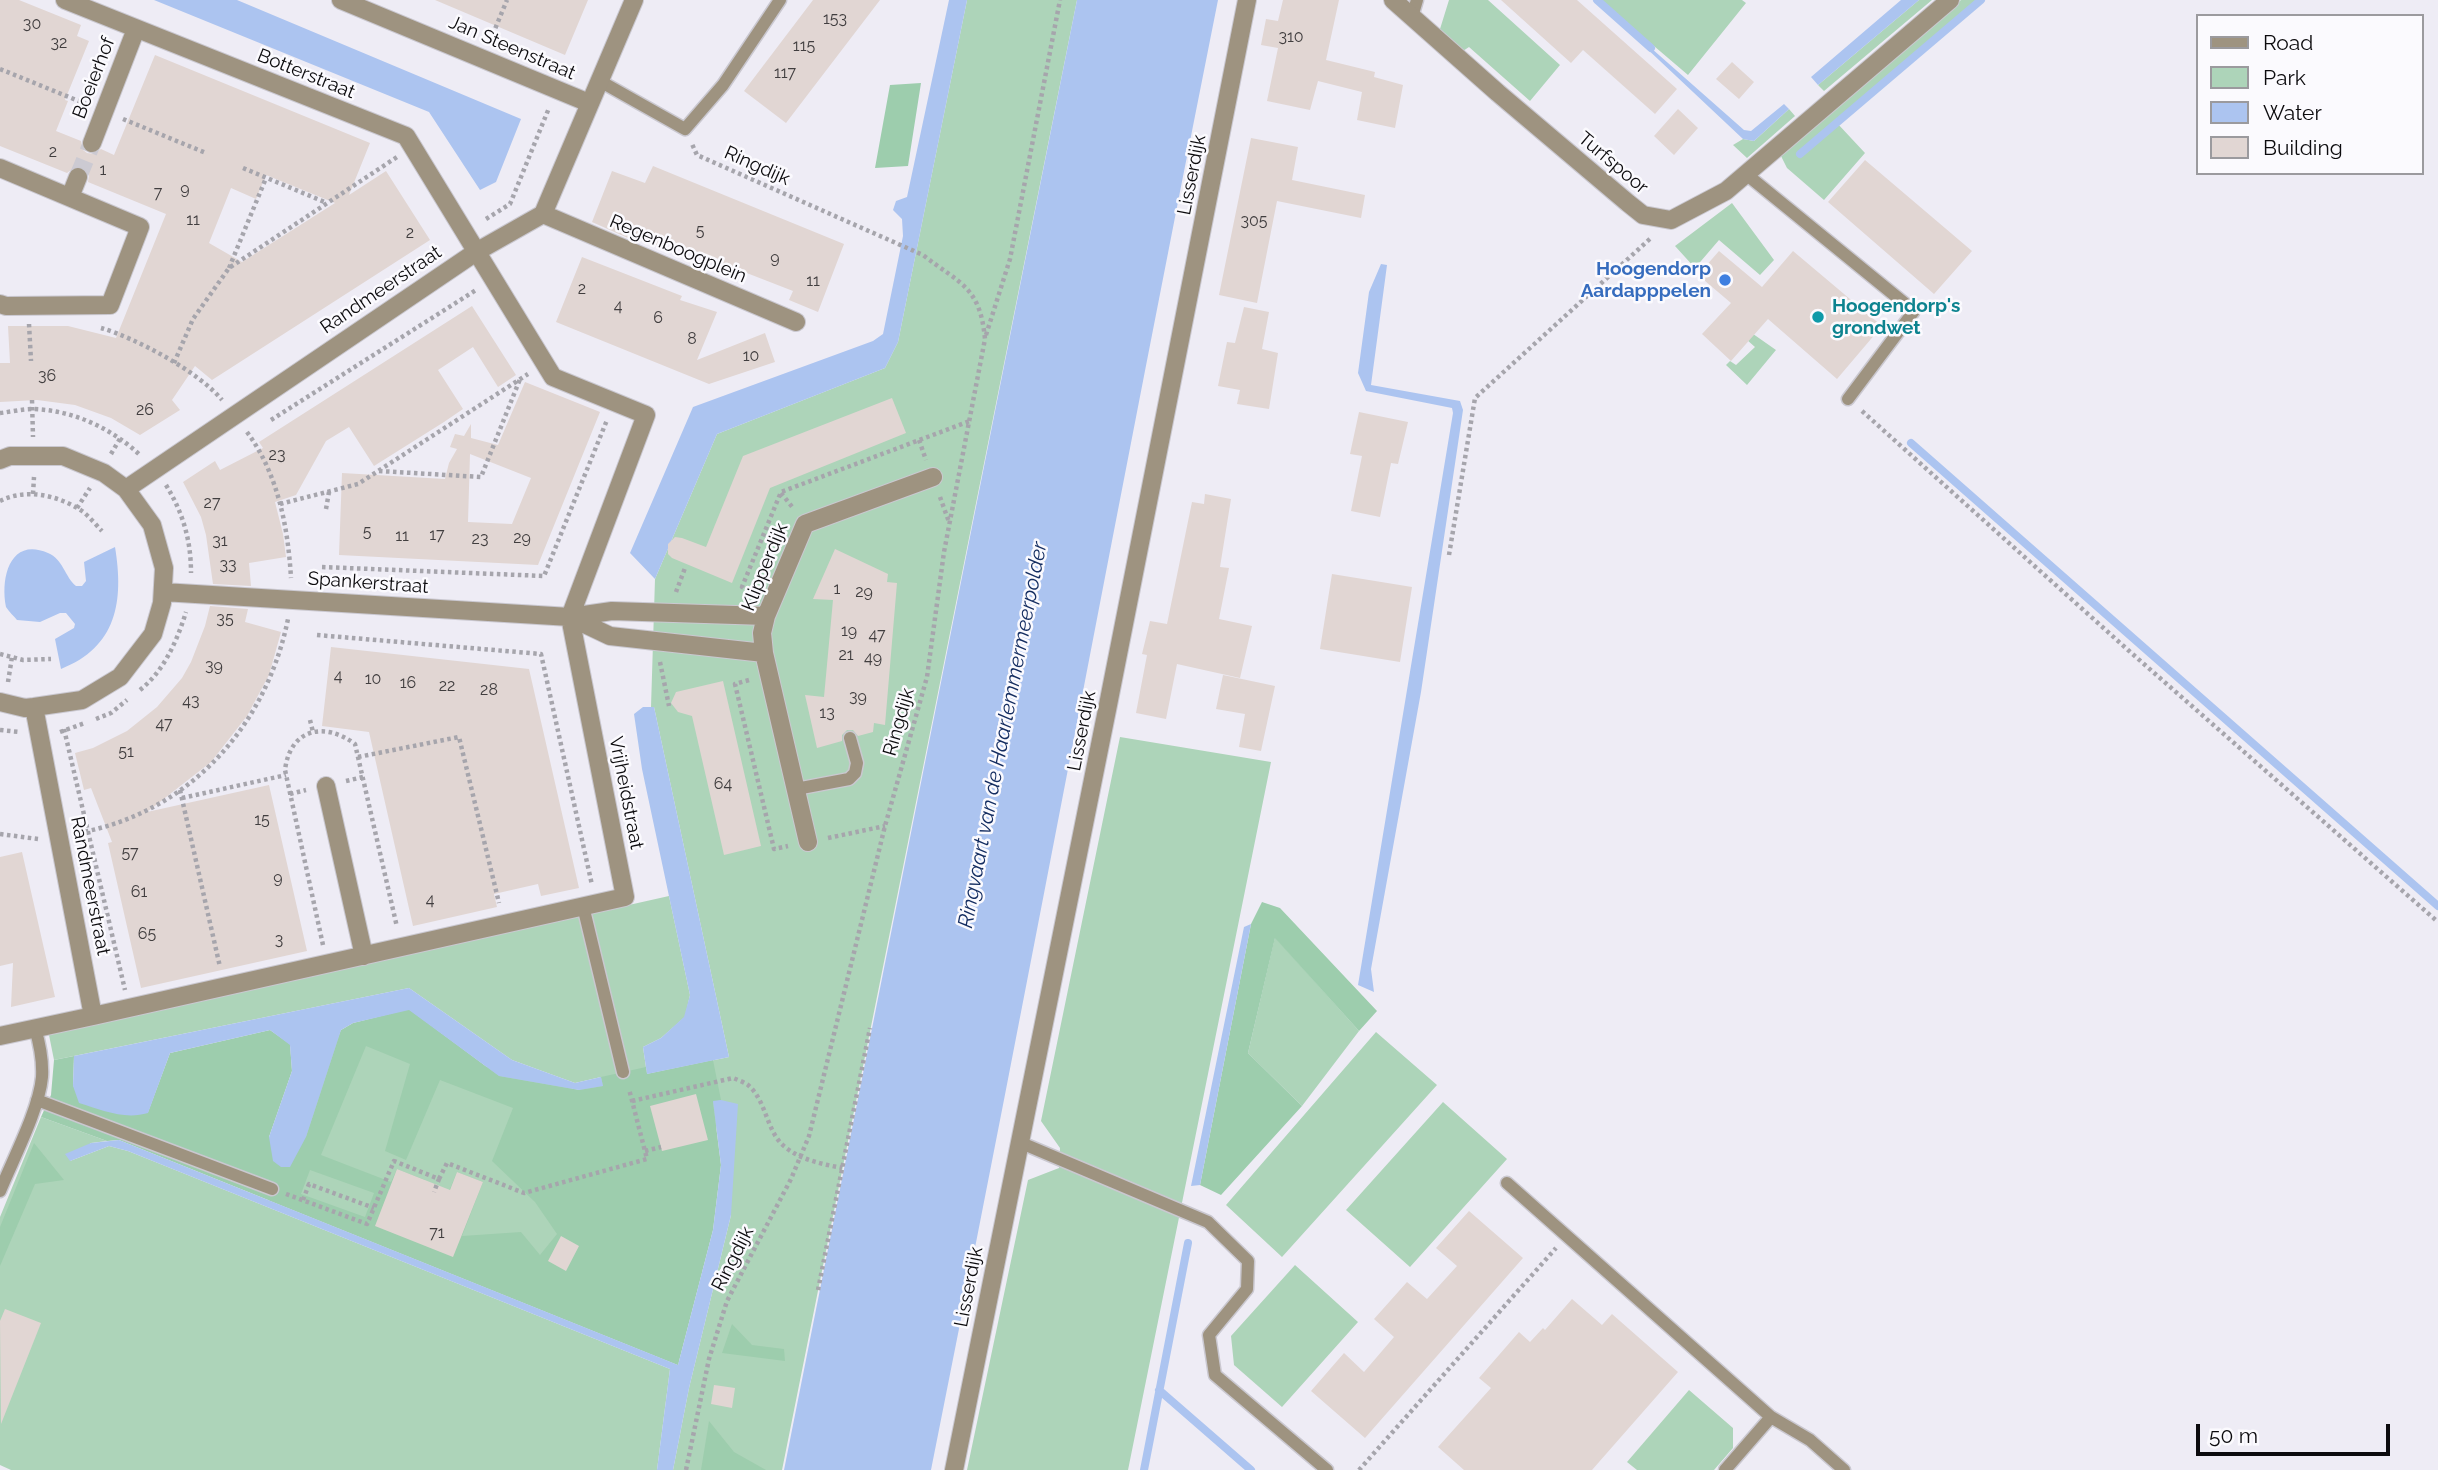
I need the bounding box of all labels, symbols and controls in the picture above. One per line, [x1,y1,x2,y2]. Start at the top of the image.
house number: 153 [823,9,847,29]
street label: Jan Steenstraat [445,11,579,85]
house number: 30 [23,14,41,34]
legend [2196,14,2424,175]
house number: 310 [1278,27,1304,47]
text: Road [2263,30,2313,55]
house number: 32 [51,33,67,53]
street label: Boeierhof [68,34,120,122]
house number: 115 [793,36,815,56]
street label: Botterstraat [254,44,358,104]
house number: 117 [774,63,796,83]
text: Park [2263,65,2306,90]
text: Water [2263,100,2322,125]
street label: Turfspoor [1573,127,1653,199]
street label: Lisserdijk [1173,133,1211,217]
text: Building [2263,135,2343,160]
street label: Ringdijk [721,141,793,191]
house number: 2 [49,142,57,162]
house number: 1 [100,160,106,180]
house number: 9 [180,179,190,199]
house number: 7 [154,183,162,203]
house number: 11 [186,210,200,230]
street label: Regenboogplein [606,210,750,288]
house number: 305 [1240,211,1268,231]
house number: 5 [696,221,704,241]
house number: 2 [406,223,414,243]
street label: Randmeerstraat [316,241,446,339]
house number: 9 [770,248,780,268]
place label: Hoogendorp Aardapppelen [1581,258,1711,302]
house number: 11 [806,271,820,291]
marker: Hoogendorp Aardapppelen [1717,272,1733,288]
house number: 2 [578,279,586,299]
place label: Hoogendorp's grondwet [1832,295,1960,339]
house number: 4 [614,296,622,316]
house number: 6 [653,308,663,328]
marker: Hoogendorp's grondwet [1810,309,1826,325]
house number: 8 [687,329,697,349]
house number: 10 [743,346,759,366]
house number: 36 [38,366,56,386]
house number: 26 [136,400,154,420]
house number: 23 [269,445,285,465]
house number: 27 [204,493,220,513]
street label: Klipperdijk [737,520,793,614]
house number: 5 [363,522,371,542]
house number: 17 [429,525,445,545]
house number: 11 [395,526,409,546]
house number: 29 [513,528,531,548]
house number: 23 [472,529,488,549]
house number: 31 [212,531,228,551]
water label: Ringvaart van de Haarlemmermeerpolder [953,540,1053,930]
house number: 33 [219,555,237,575]
street label: Spankerstraat [307,567,429,599]
house number: 1 [834,579,840,599]
house number: 29 [855,582,873,602]
house number: 35 [216,609,234,629]
house number: 19 [841,621,857,641]
house number: 47 [868,625,886,645]
house number: 21 [838,645,854,665]
house number: 49 [864,648,882,668]
house number: 39 [205,656,223,676]
house number: 4 [334,666,342,686]
house number: 10 [365,669,381,689]
house number: 16 [400,673,416,693]
house number: 22 [439,676,455,696]
house number: 28 [480,680,498,700]
street label: Ringdijk [878,685,920,759]
house number: 39 [849,687,867,707]
street label: Lisserdijk [1063,689,1101,773]
house number: 43 [182,691,200,711]
house number: 13 [819,703,835,723]
house number: 47 [155,714,173,734]
street label: Vrijheidstraat [604,735,648,851]
house number: 51 [118,742,134,762]
house number: 64 [714,774,732,794]
house number: 15 [254,810,270,830]
street label: Randmeerstraat [65,815,115,957]
house number: 57 [121,843,139,863]
house number: 9 [273,868,283,888]
house number: 61 [131,882,147,902]
house number: 4 [426,890,434,910]
house number: 65 [138,924,156,944]
house number: 3 [275,930,283,950]
house number: 71 [429,1223,445,1243]
street label: Ringdijk [707,1223,759,1295]
street label: Lisserdijk [950,1245,988,1329]
scale bar [2200,1410,2394,1454]
text: 50 m [2209,1423,2258,1448]

